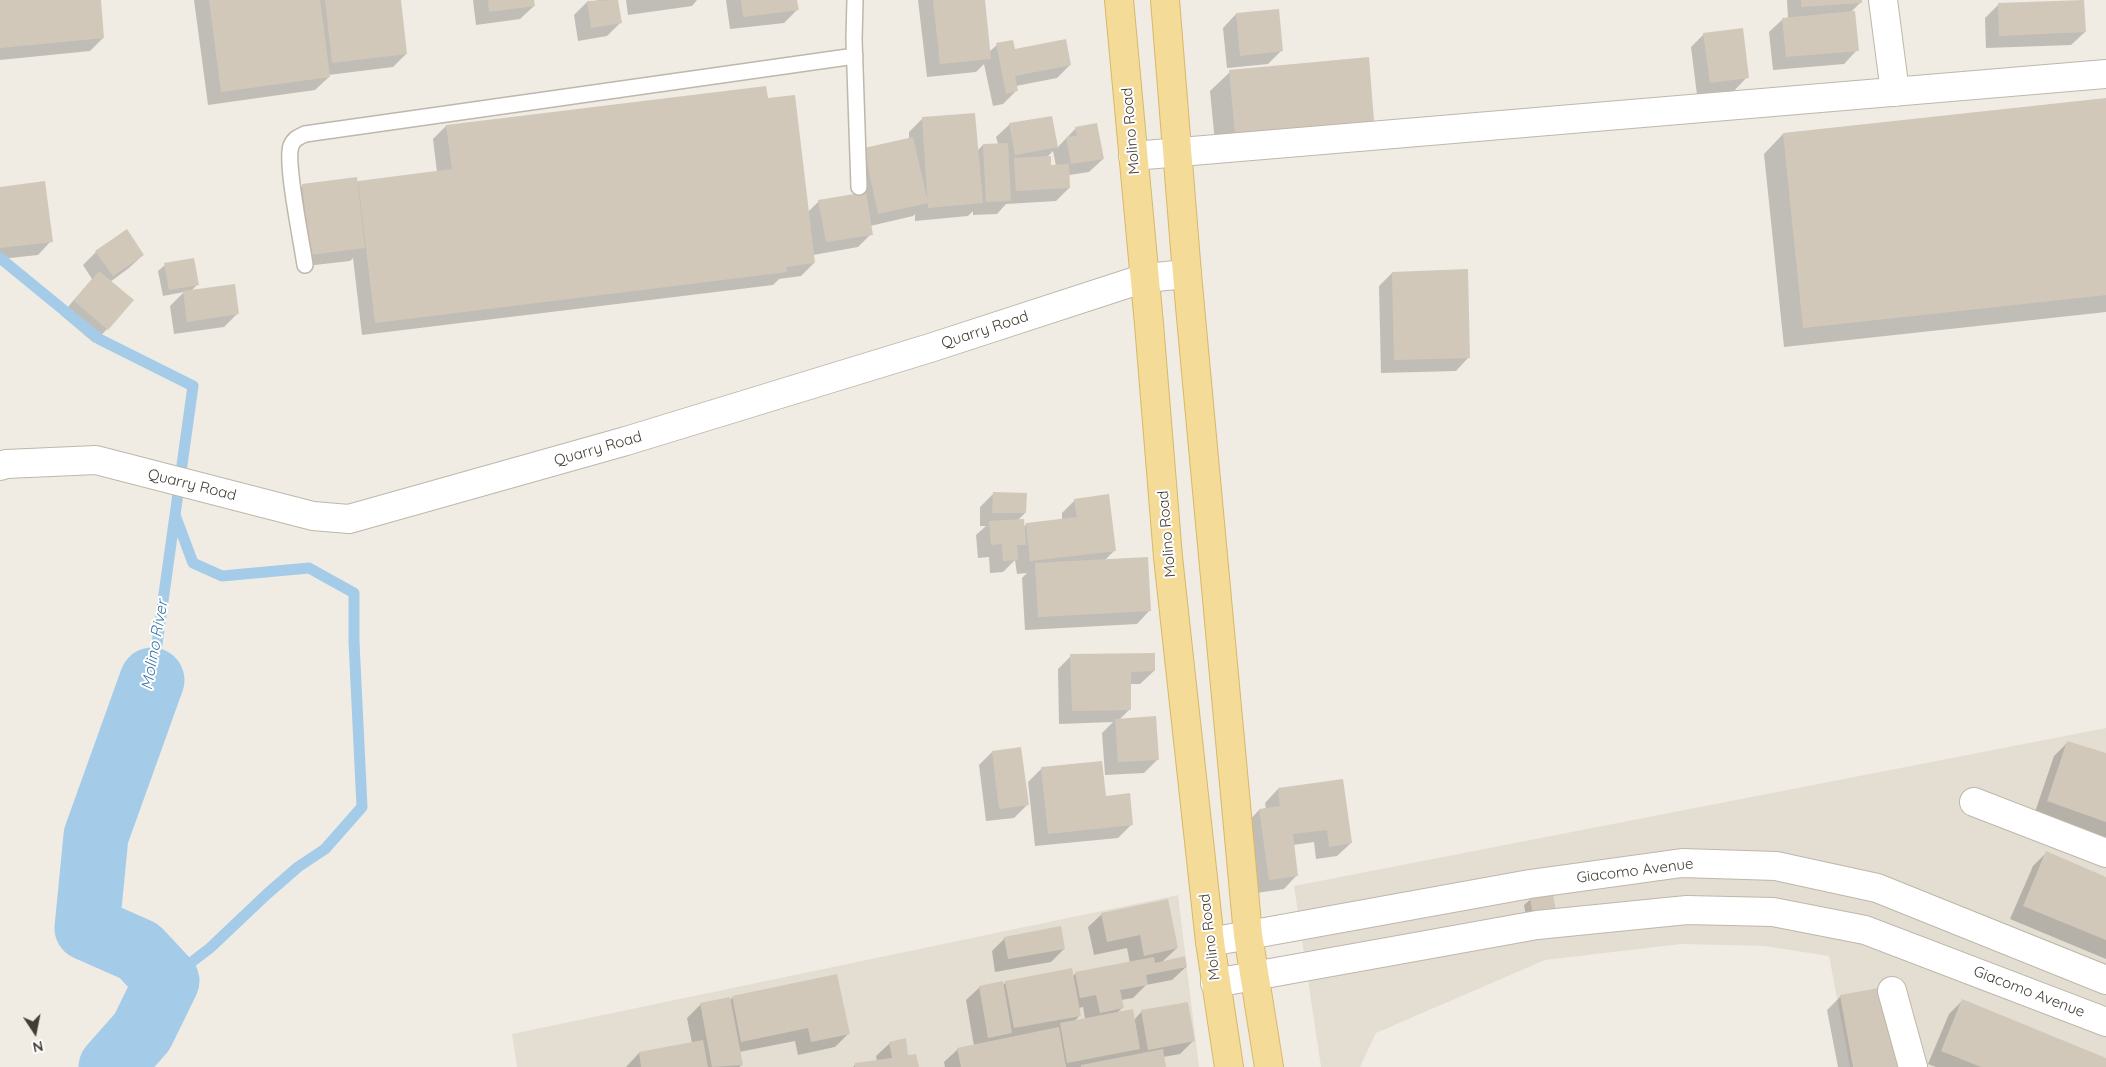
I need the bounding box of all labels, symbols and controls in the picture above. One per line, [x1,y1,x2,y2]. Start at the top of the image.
street label: Molino Road [1118,87,1144,175]
street label: Quarry Road [939,307,1031,353]
street label: Quarry Road [552,428,644,470]
street label: Quarry Road [146,465,238,505]
street label: Molino Road [1154,490,1180,578]
water label: Molino River [138,599,172,691]
street label: Giacomo Avenue [1575,855,1695,887]
street label: Molino Road [1196,893,1224,981]
street label: Giacomo Avenue [1971,963,2087,1021]
north arrow [10,1007,60,1057]
text: N [31,1037,45,1057]

